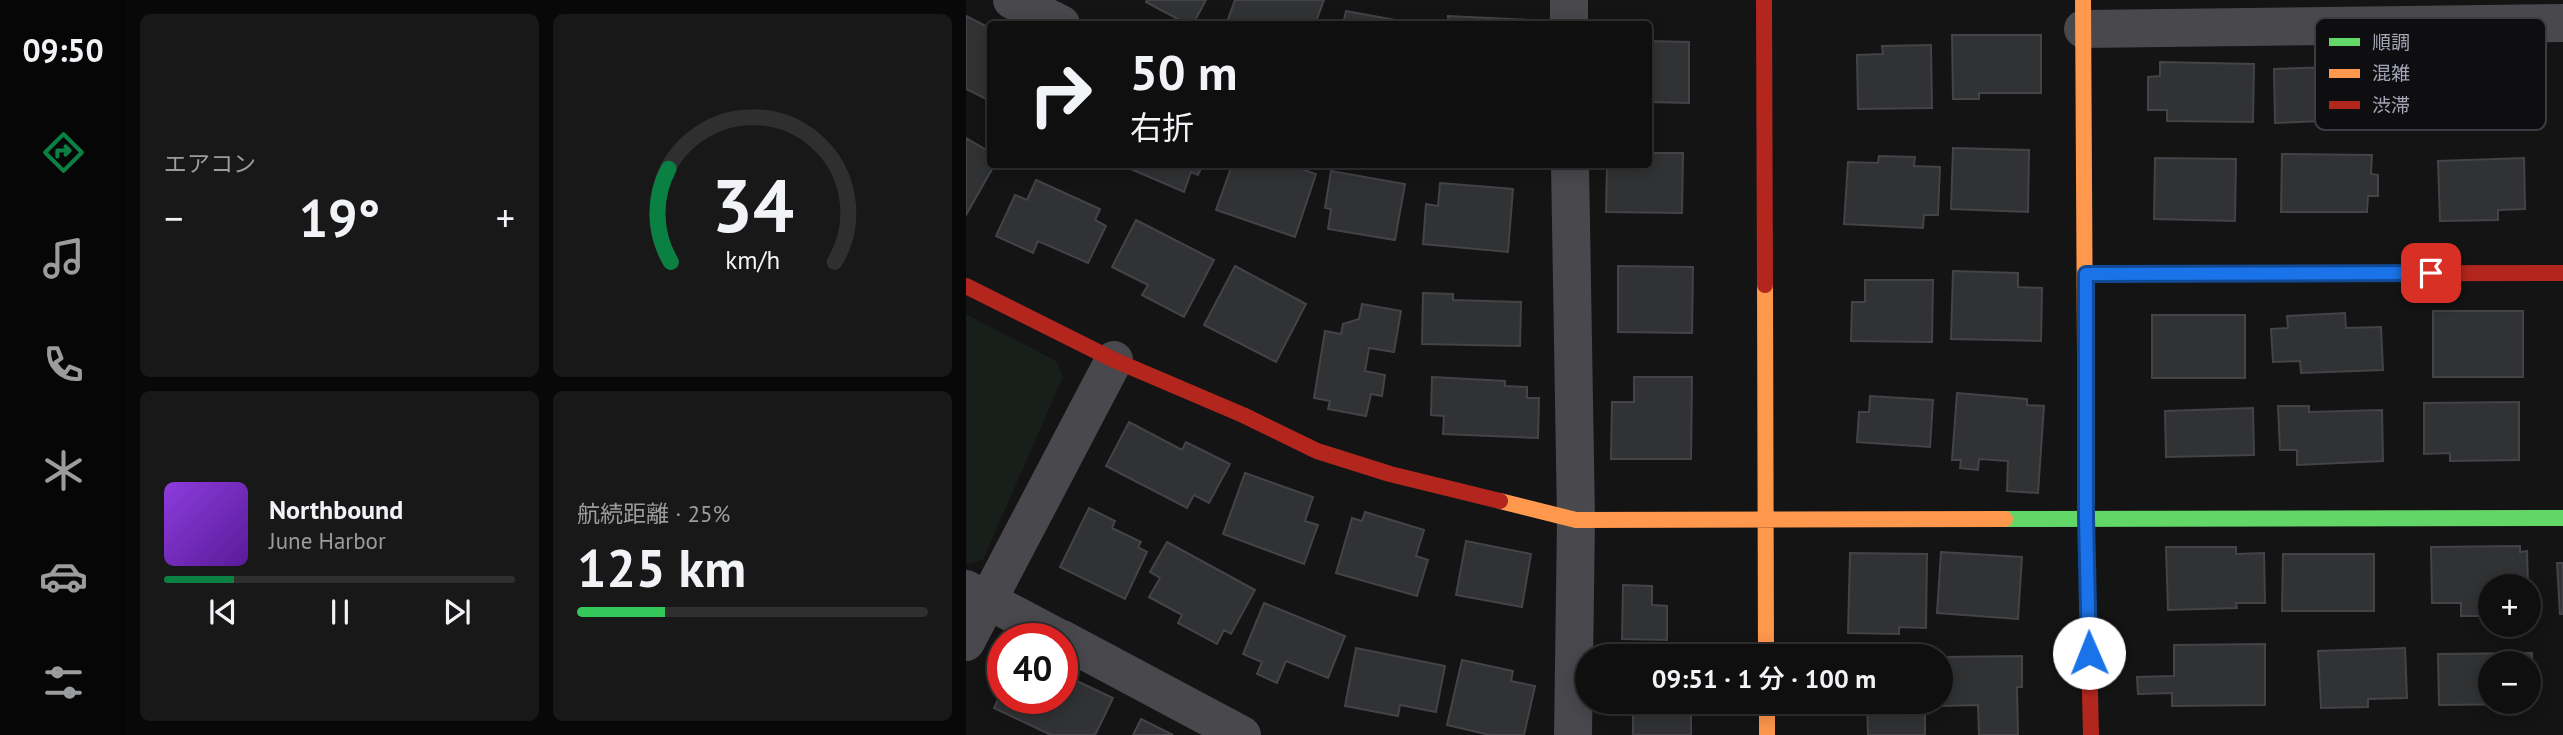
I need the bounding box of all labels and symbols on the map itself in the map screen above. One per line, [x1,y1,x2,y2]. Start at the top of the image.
legend [2315,18,2546,130]
text: 順調 [2372,30,2410,54]
text: 混雑 [2372,61,2410,85]
text: 渋滞 [2372,93,2410,117]
pin [2401,243,2461,303]
position arrow [2052,616,2126,690]
speed limit sign: 40 [987,623,1078,714]

